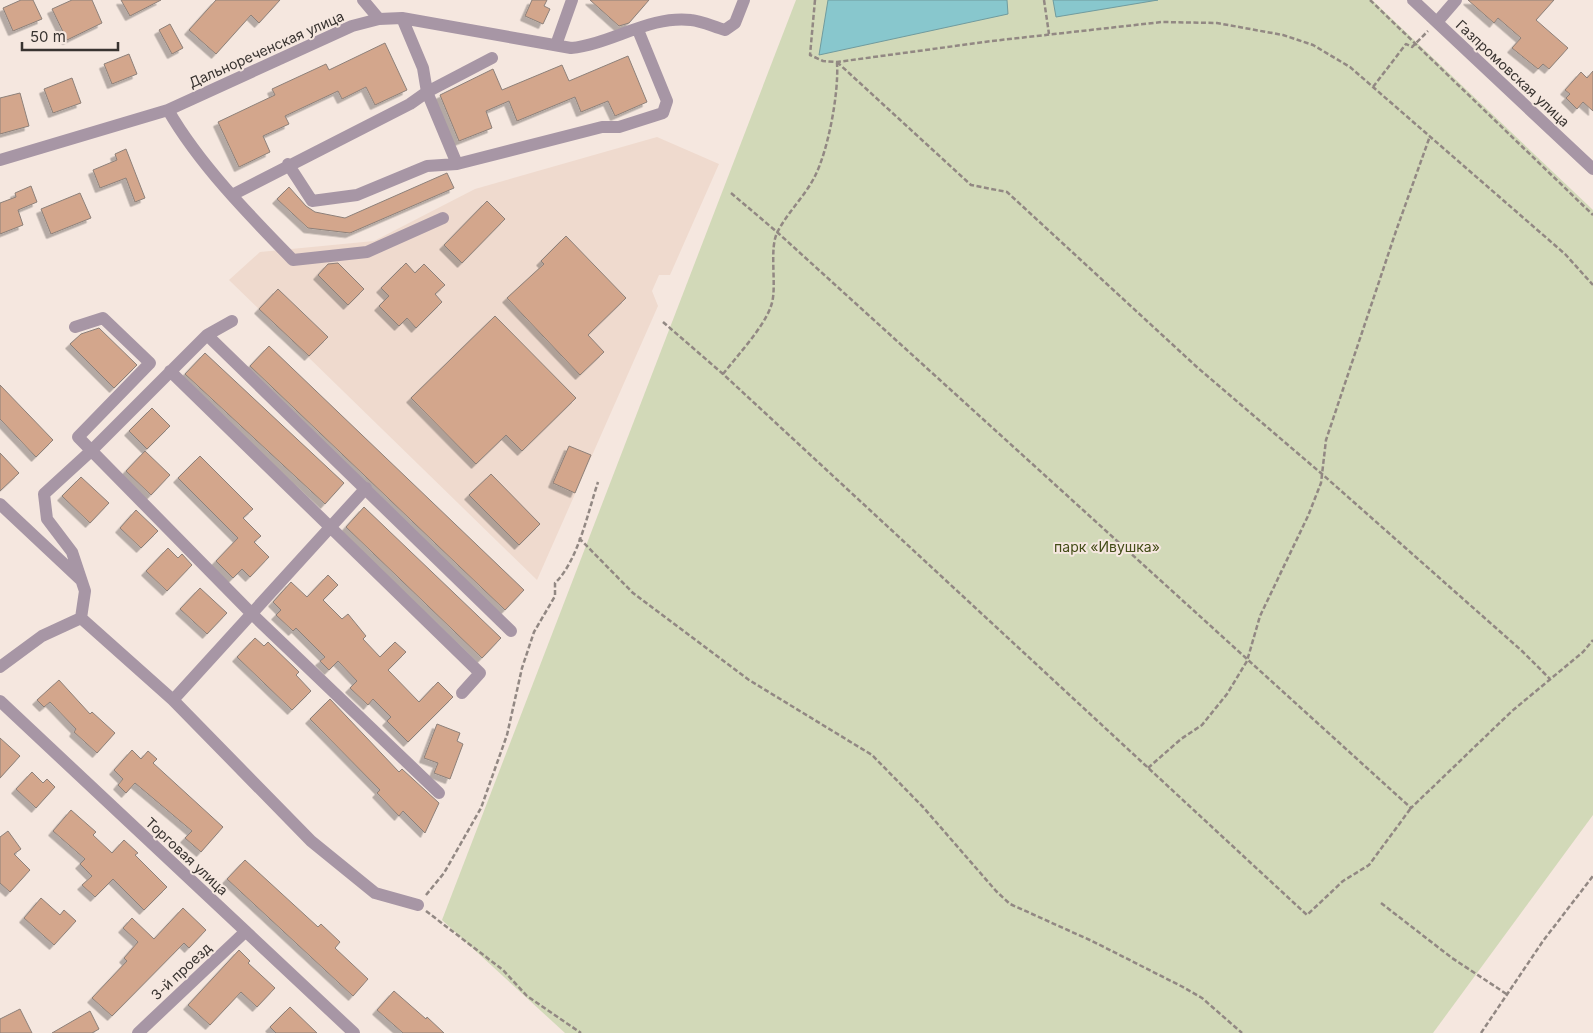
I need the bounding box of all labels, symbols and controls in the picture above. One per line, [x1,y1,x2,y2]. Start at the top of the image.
street label: Дальнореченская улица [186,7,346,91]
street label: Газпромовская улица [1453,16,1573,130]
scale bar [22,20,119,52]
text: 50 m [30,27,66,46]
park label: парк «Ивушка» [1054,538,1160,555]
street label: Торговая улица [142,813,232,899]
street label: 3-й проезд [147,939,215,1003]

